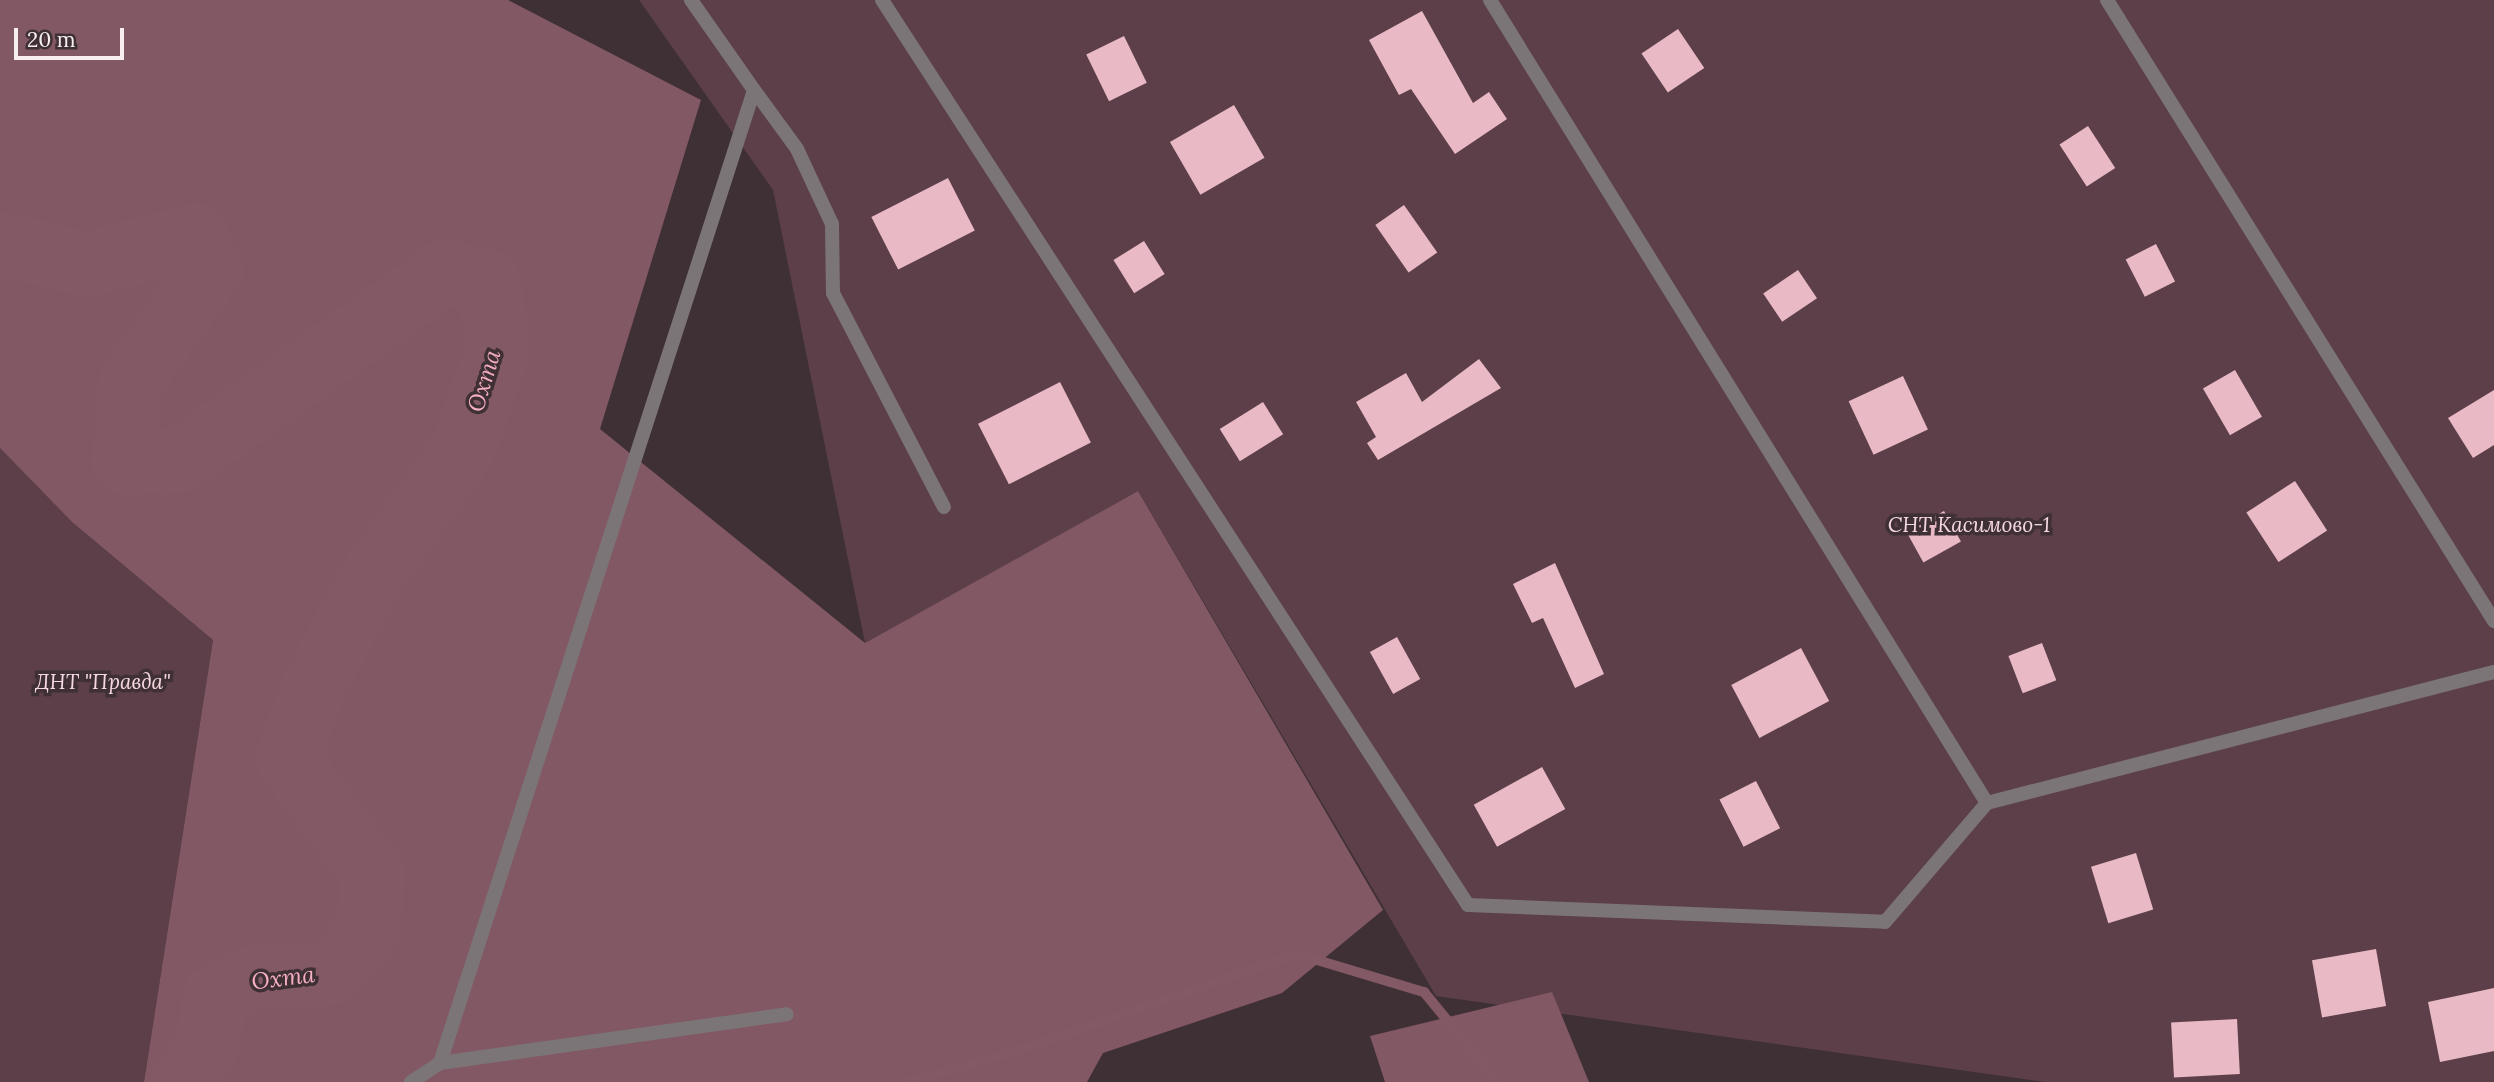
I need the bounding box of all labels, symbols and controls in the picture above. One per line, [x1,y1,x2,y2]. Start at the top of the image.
scale bar [18,14,128,58]
text: 20 m [27,26,76,53]
water label: Охта [462,347,506,415]
park label: СНТ Касимово-1 [1888,512,2050,538]
park label: ДНТ "Правда" [35,669,171,695]
water label: Охта [250,960,316,996]

